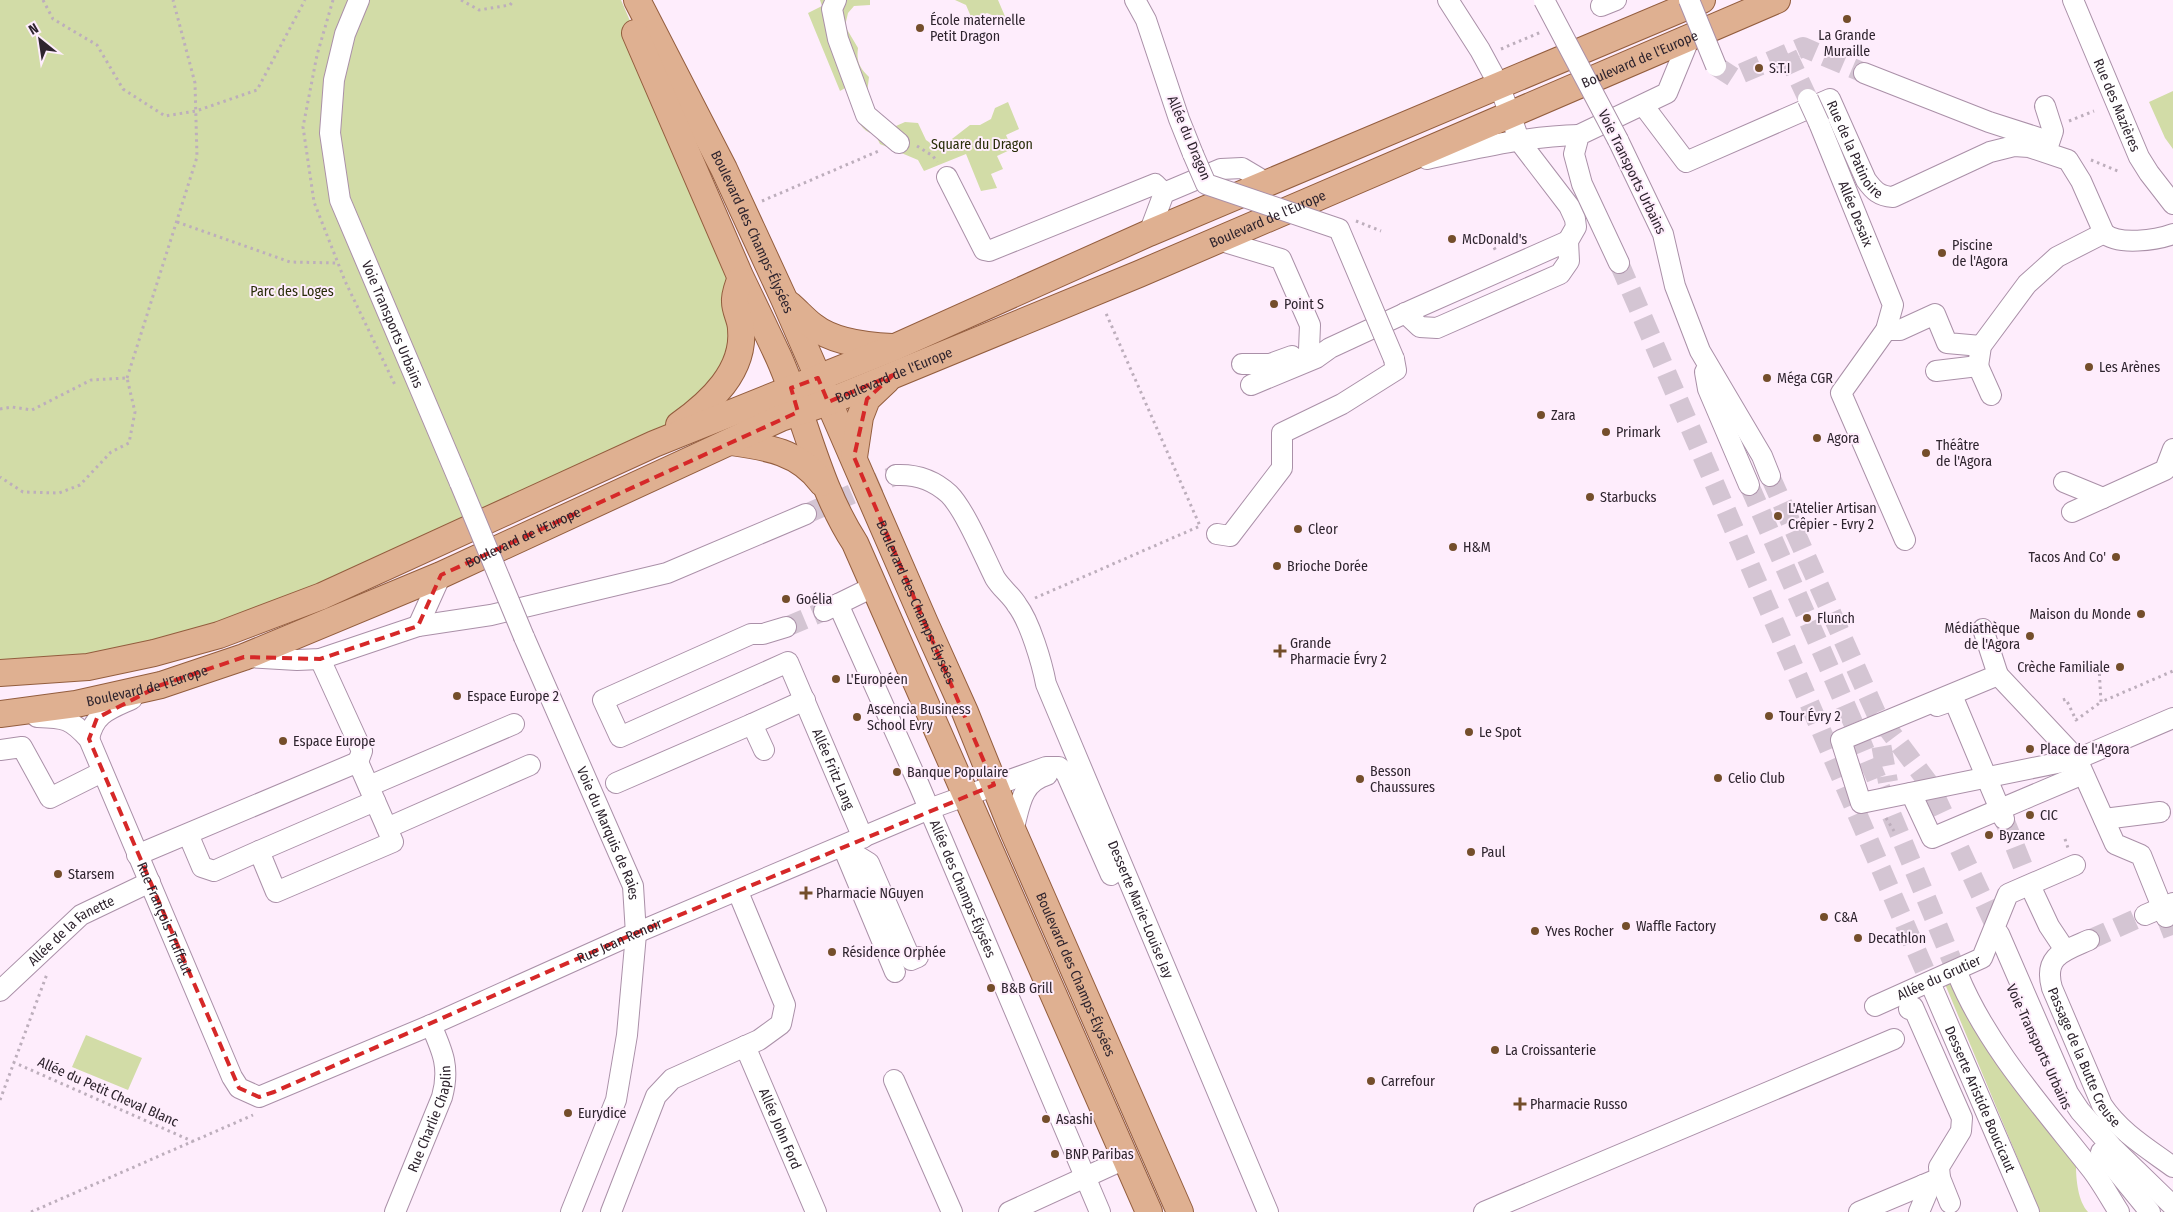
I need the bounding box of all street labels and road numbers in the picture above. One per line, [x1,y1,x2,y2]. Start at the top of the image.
street label: Boulevard de l'Europe [1579,26,1701,92]
street label: Rue des Mazières [2090,56,2144,154]
street label: Allée du Dragon [1164,93,1214,183]
street label: Rue de la Patinoire [1823,98,1886,202]
street label: Voie Transports Urbains [1594,107,1670,237]
street label: Boulevard des Champs-Élysées [707,148,798,316]
street label: Allée Desaix [1835,178,1877,250]
street label: Boulevard de l'Europe [1207,186,1328,251]
street label: Voie Transports Urbains [358,258,427,390]
street label: Boulevard de l'Europe [833,343,955,407]
street label: Boulevard de l'Europe [463,503,583,571]
street label: Boulevard des Champs-Élysées [873,518,960,687]
street label: Boulevard de l'Europe [85,661,210,710]
street label: Allée Fritz Lang [809,726,858,812]
street label: Voie du Marquis de Raies [573,764,642,901]
street label: Allée des Champs-Élysées [926,817,1000,960]
street label: Desserte Marie-Louise Jay [1104,838,1178,982]
street label: Rue François Truffaut [134,859,196,978]
street label: Boulevard des Champs-Élysées [1032,890,1119,1059]
street label: Allée de la Fanette [24,892,117,969]
street label: Rue Jean Renoir [574,915,664,967]
street label: Allée du Grutier [1894,951,1984,1004]
street label: Voie Transports Urbains [2002,982,2076,1112]
street label: Passage de la Butte Creuse [2044,985,2124,1131]
street label: Desserte Aristide Boucicaut [1941,1023,2019,1175]
street label: Allée du Petit Cheval Blanc [35,1053,181,1131]
street label: Rue Charlie Chaplin [404,1065,454,1175]
street label: Allée John Ford [756,1086,805,1172]

